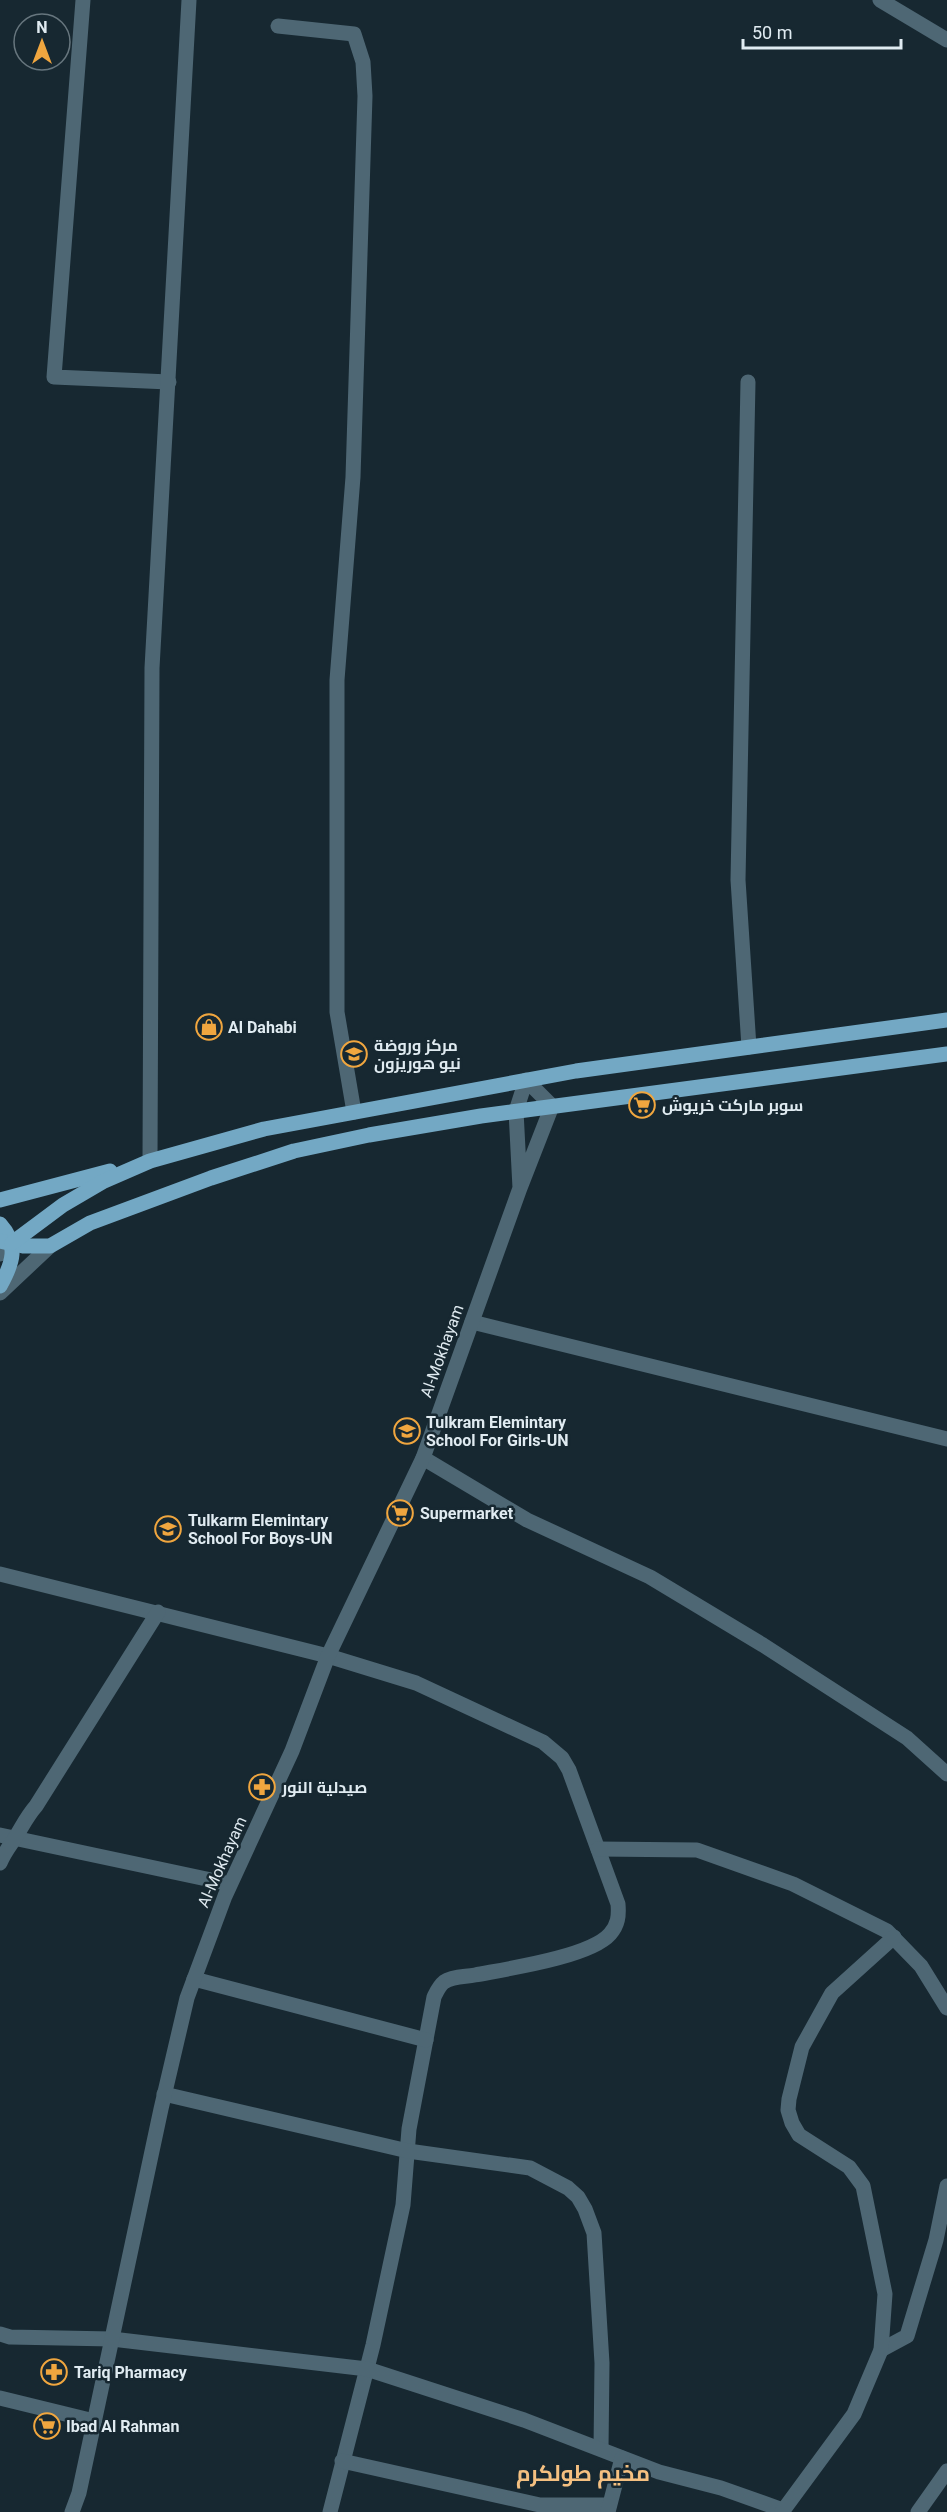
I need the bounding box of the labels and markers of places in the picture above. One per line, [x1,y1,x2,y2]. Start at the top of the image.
shop icon: Al Dahabi [194,1012,224,1042]
place label: Al Dahabi [228,1018,297,1037]
place label: مركز وروضة نيو هوريزون [374,1036,461,1073]
school or university icon: مركز وروضة نيو هوريزون [339,1039,369,1069]
supermarket icon: سوبر ماركت خريوش [627,1090,657,1120]
place label: سوبر ماركت خريوش [662,1096,803,1115]
place label: Tulkram Elemintary School For Girls-UN [426,1413,569,1450]
school or university icon: Tulkram Elemintary School For Girls-UN [392,1416,422,1446]
supermarket icon: Supermarket [385,1498,415,1528]
place label: Supermarket [420,1504,514,1523]
place label: Tulkarm Elemintary School For Boys-UN [188,1511,332,1548]
school or university icon: Tulkarm Elemintary School For Boys-UN [153,1514,183,1544]
pharmacy icon: صيدلية النور [247,1772,277,1802]
place label: صيدلية النور [281,1778,367,1797]
pharmacy icon: Tariq Pharmacy [39,2357,69,2387]
place label: Tariq Pharmacy [74,2363,188,2382]
supermarket icon: Ibad Al Rahman [32,2411,62,2441]
place label: Ibad Al Rahman [66,2417,179,2436]

